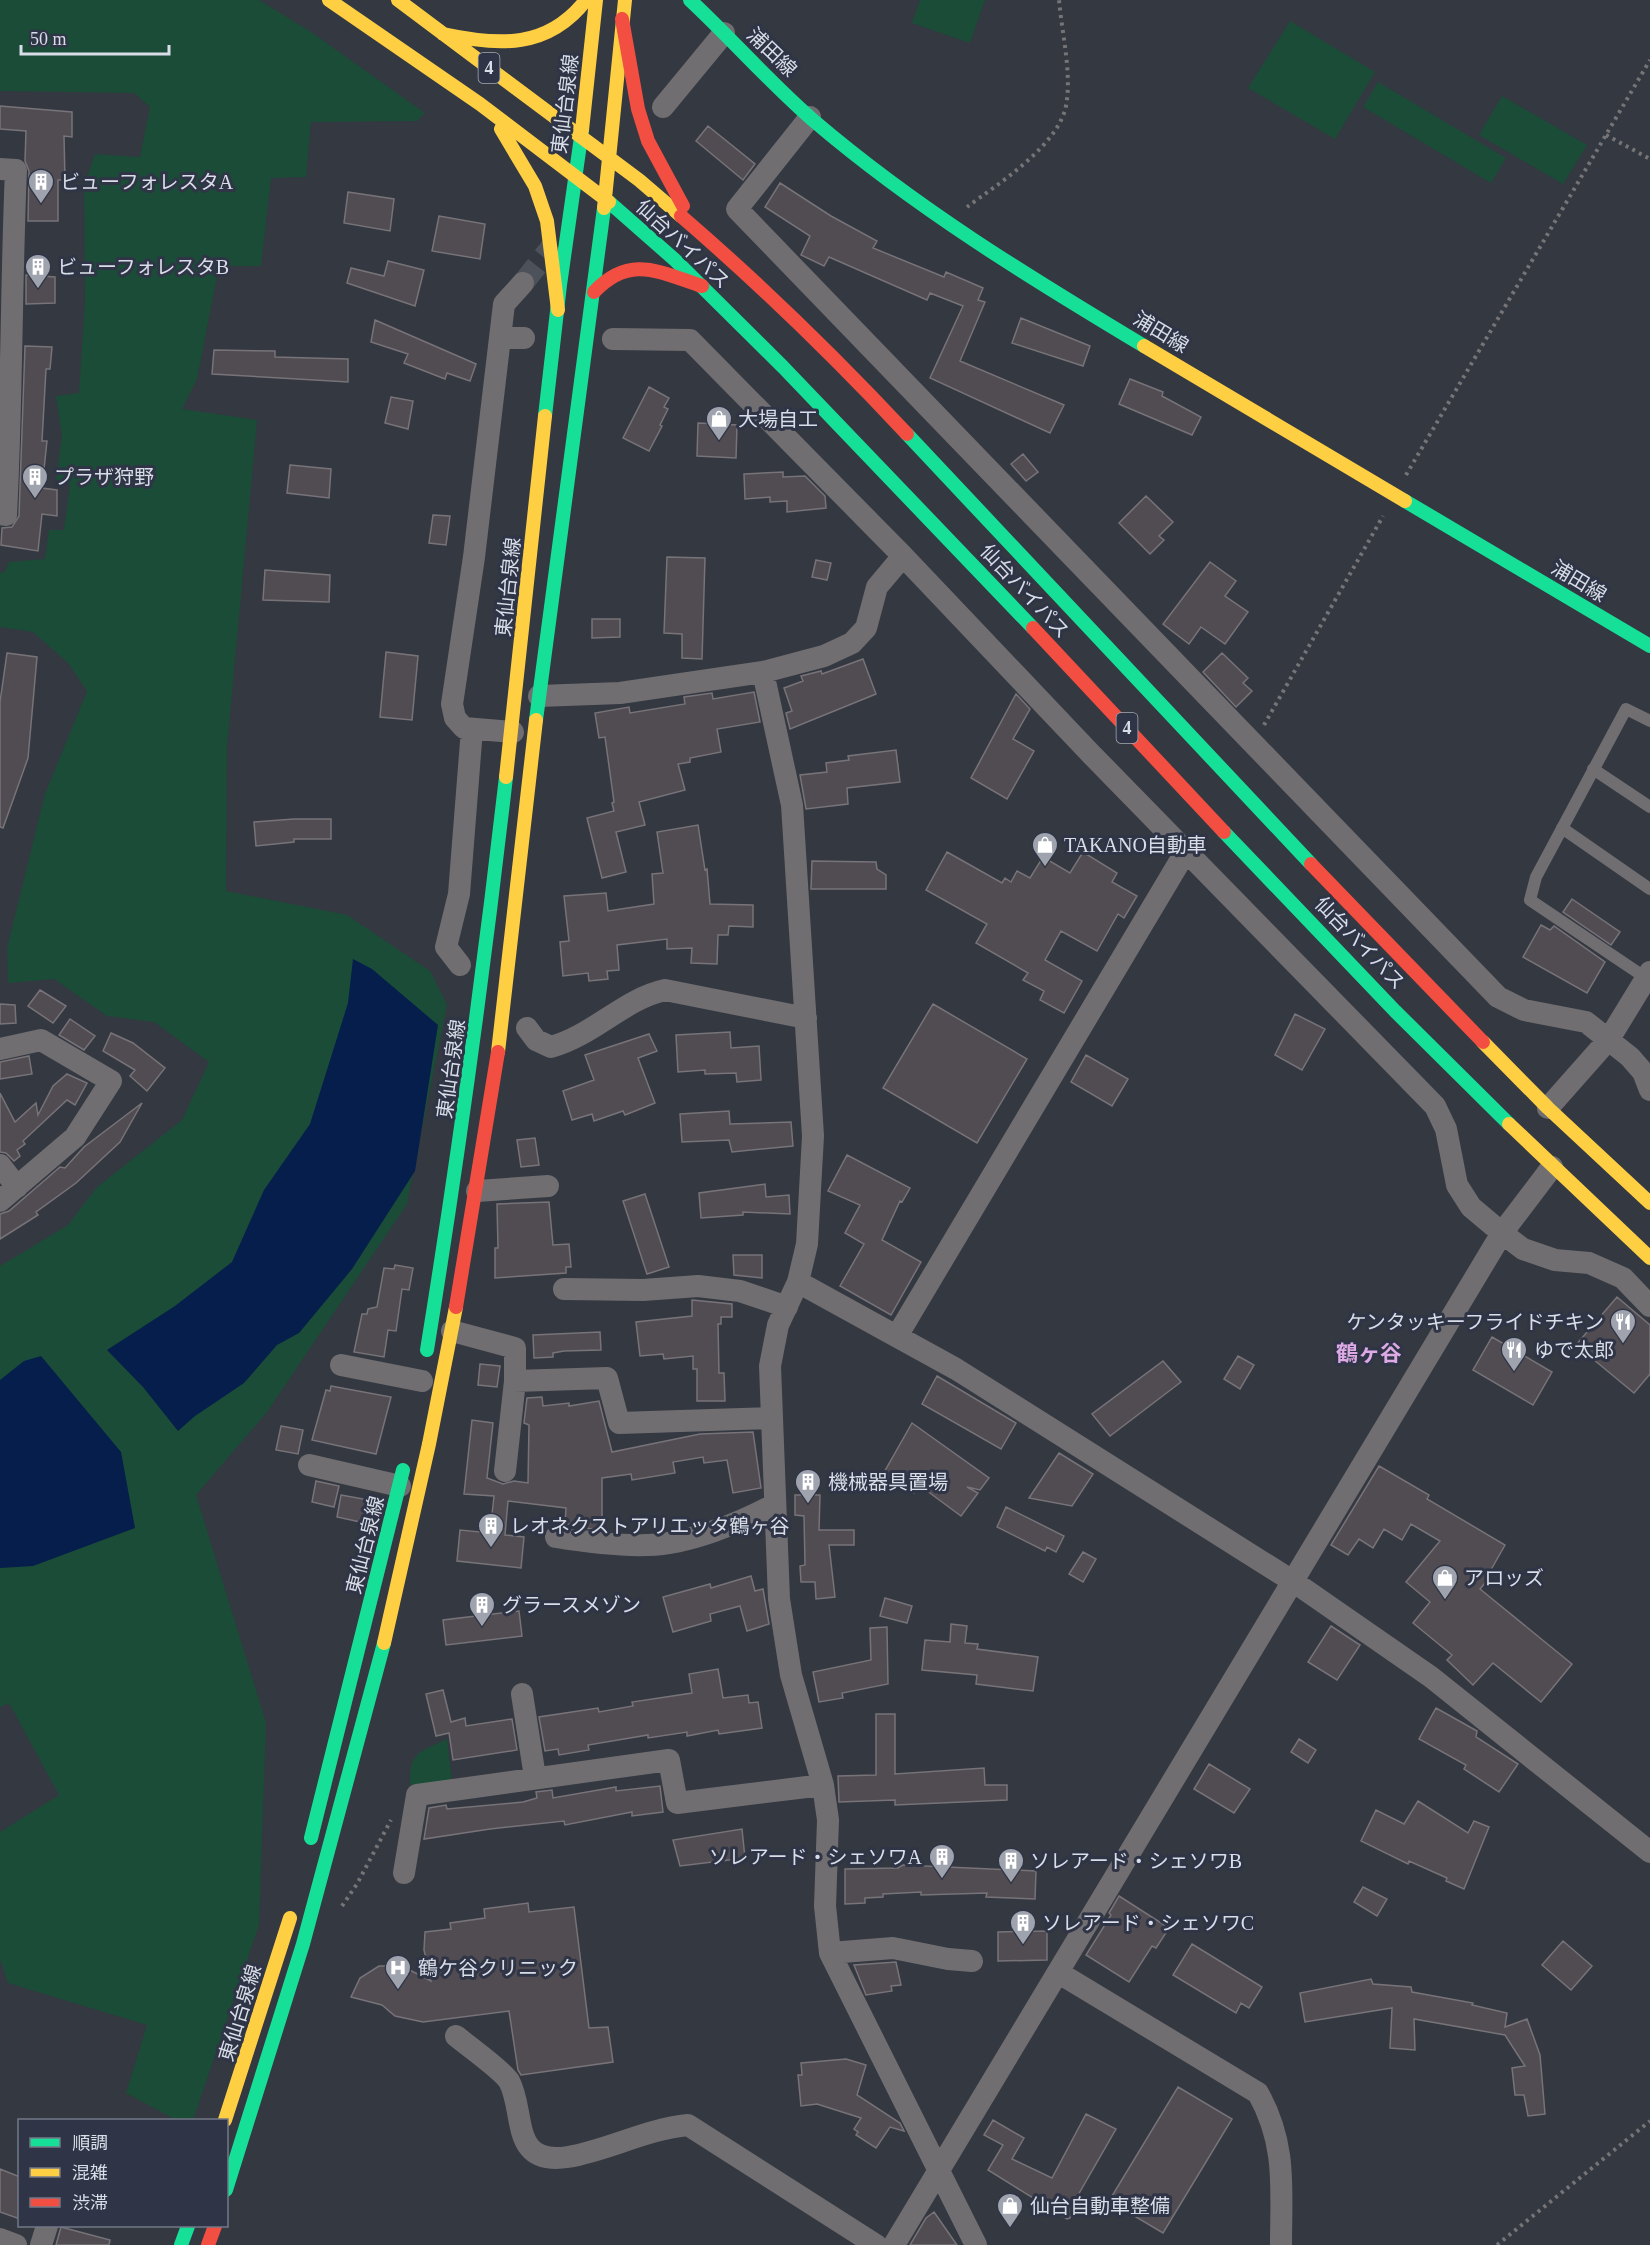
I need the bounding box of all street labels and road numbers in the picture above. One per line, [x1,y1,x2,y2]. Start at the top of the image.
street label: 浦田線 [743,23,801,81]
road number: 4 [478,53,500,83]
street label: 東仙台泉線 [548,53,582,155]
street label: 仙台バイパス [632,195,734,293]
street label: 浦田線 [1130,307,1192,357]
street label: 東仙台泉線 [492,536,524,638]
street label: 仙台バイパス [976,540,1074,642]
street label: 浦田線 [1548,556,1610,606]
road number: 4 [1116,713,1138,743]
street label: 仙台バイパス [1311,892,1409,994]
street label: 東仙台泉線 [433,1018,469,1120]
street label: 東仙台泉線 [342,1494,388,1596]
street label: 東仙台泉線 [215,1962,265,2064]

